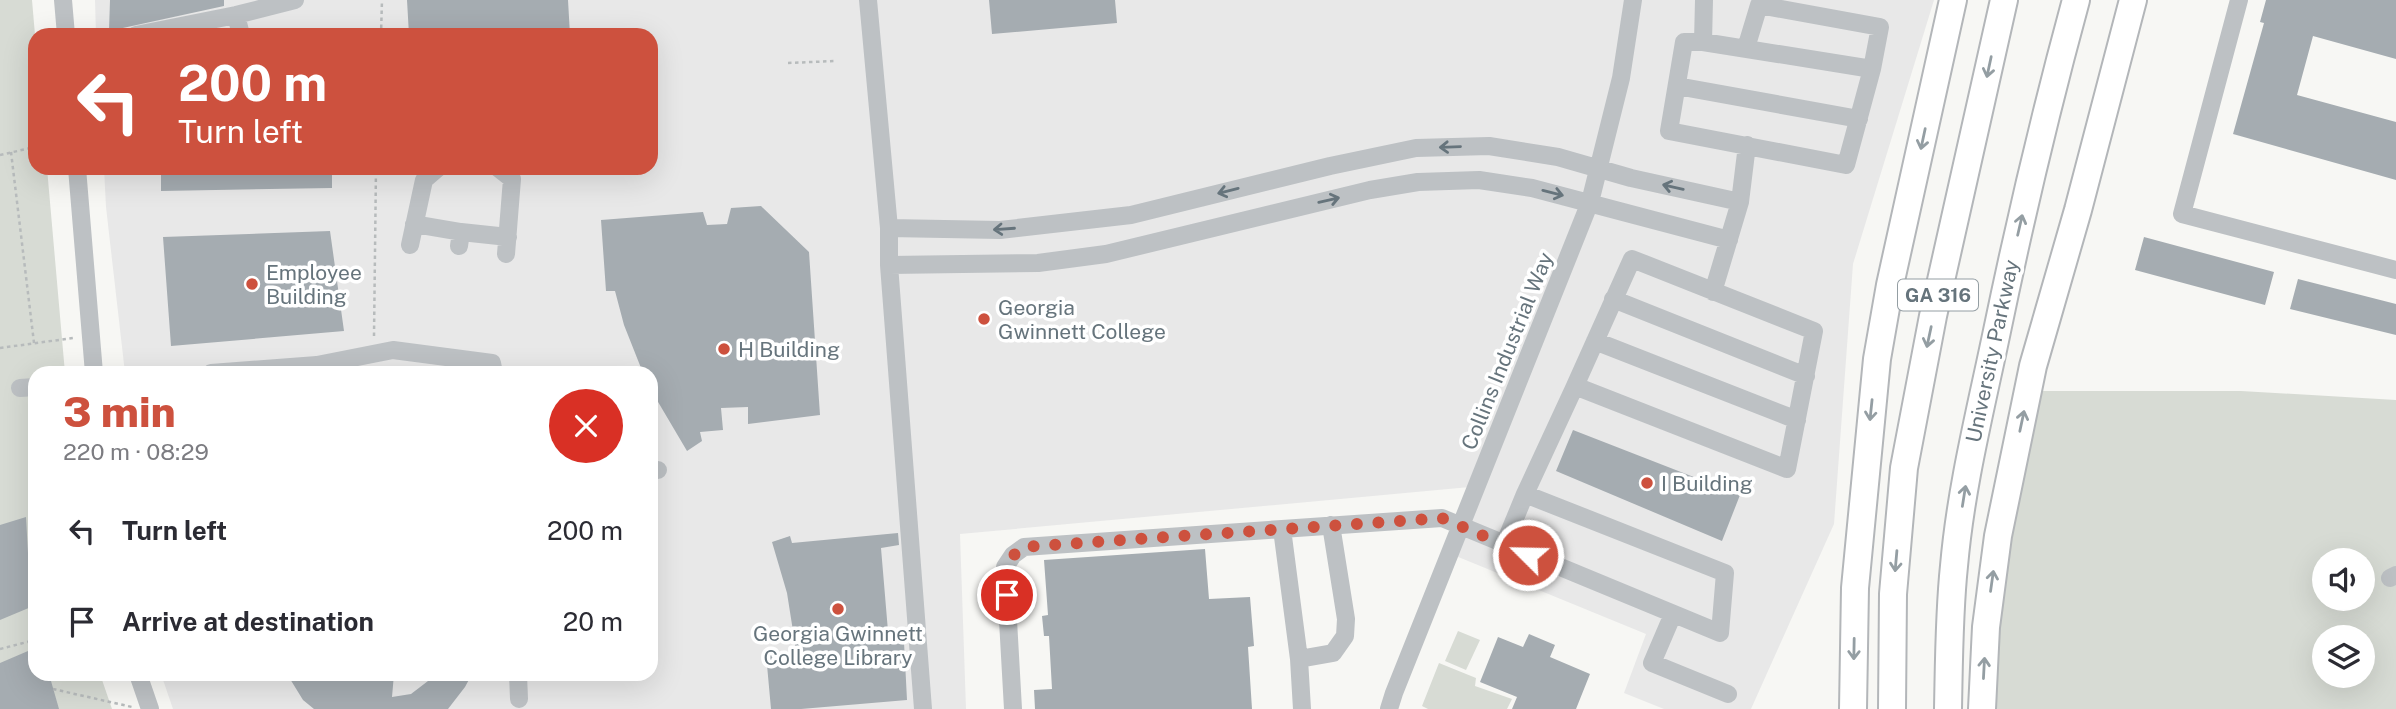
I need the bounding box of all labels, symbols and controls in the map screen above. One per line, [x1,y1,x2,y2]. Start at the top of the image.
text: 200 m [178,54,327,112]
one-way arrow [1982,55,1995,78]
icon: left [63,56,154,147]
text: Turn left [178,113,303,150]
one-way arrow [1916,127,1930,150]
one-way arrow [1439,140,1462,154]
one-way arrow [1662,180,1685,193]
one-way arrow [1217,185,1240,198]
one-way arrow [1542,187,1564,200]
one-way arrow [1317,193,1340,206]
one-way arrow [2013,214,2027,237]
one-way arrow [993,223,1016,236]
street label: Collins Industrial Way [1456,249,1558,453]
street label: University Parkway [1960,257,2024,445]
place label: Employee Building [266,260,362,309]
marker: Employee Building [244,276,260,292]
road number: GA 316 [1898,280,1978,310]
place label: Georgia Gwinnett College [998,295,1166,344]
marker: Georgia Gwinnett College [976,311,992,327]
one-way arrow [1921,325,1935,348]
place label: H Building [738,337,840,362]
marker: H Building [716,341,732,357]
text: 3 min [63,387,176,436]
button: close [549,389,623,463]
one-way arrow [1865,398,1878,421]
one-way arrow [2015,410,2029,433]
text: 220 m · 08:29 [63,438,209,465]
place label: I Building [1661,471,1753,496]
marker: I Building [1639,475,1655,491]
one-way arrow [1958,485,1971,508]
icon: left [63,512,101,550]
text: Turn left [122,515,227,546]
text: 200 m [547,515,623,546]
position arrow [1491,518,1565,592]
map controls [2312,548,2375,688]
button: sound [2312,548,2375,611]
one-way arrow [1889,550,1902,572]
pin [977,565,1037,625]
one-way arrow [1986,571,1999,593]
icon: arrive [988,576,1026,614]
marker: Georgia Gwinnett College Library [830,601,846,617]
icon: arrive [63,603,101,641]
text: Arrive at destination [122,606,374,637]
text: 20 m [563,606,623,637]
place label: Georgia Gwinnett College Library [753,621,923,670]
button: layers [2312,625,2375,688]
one-way arrow [1847,637,1861,660]
one-way arrow [1977,657,1990,680]

